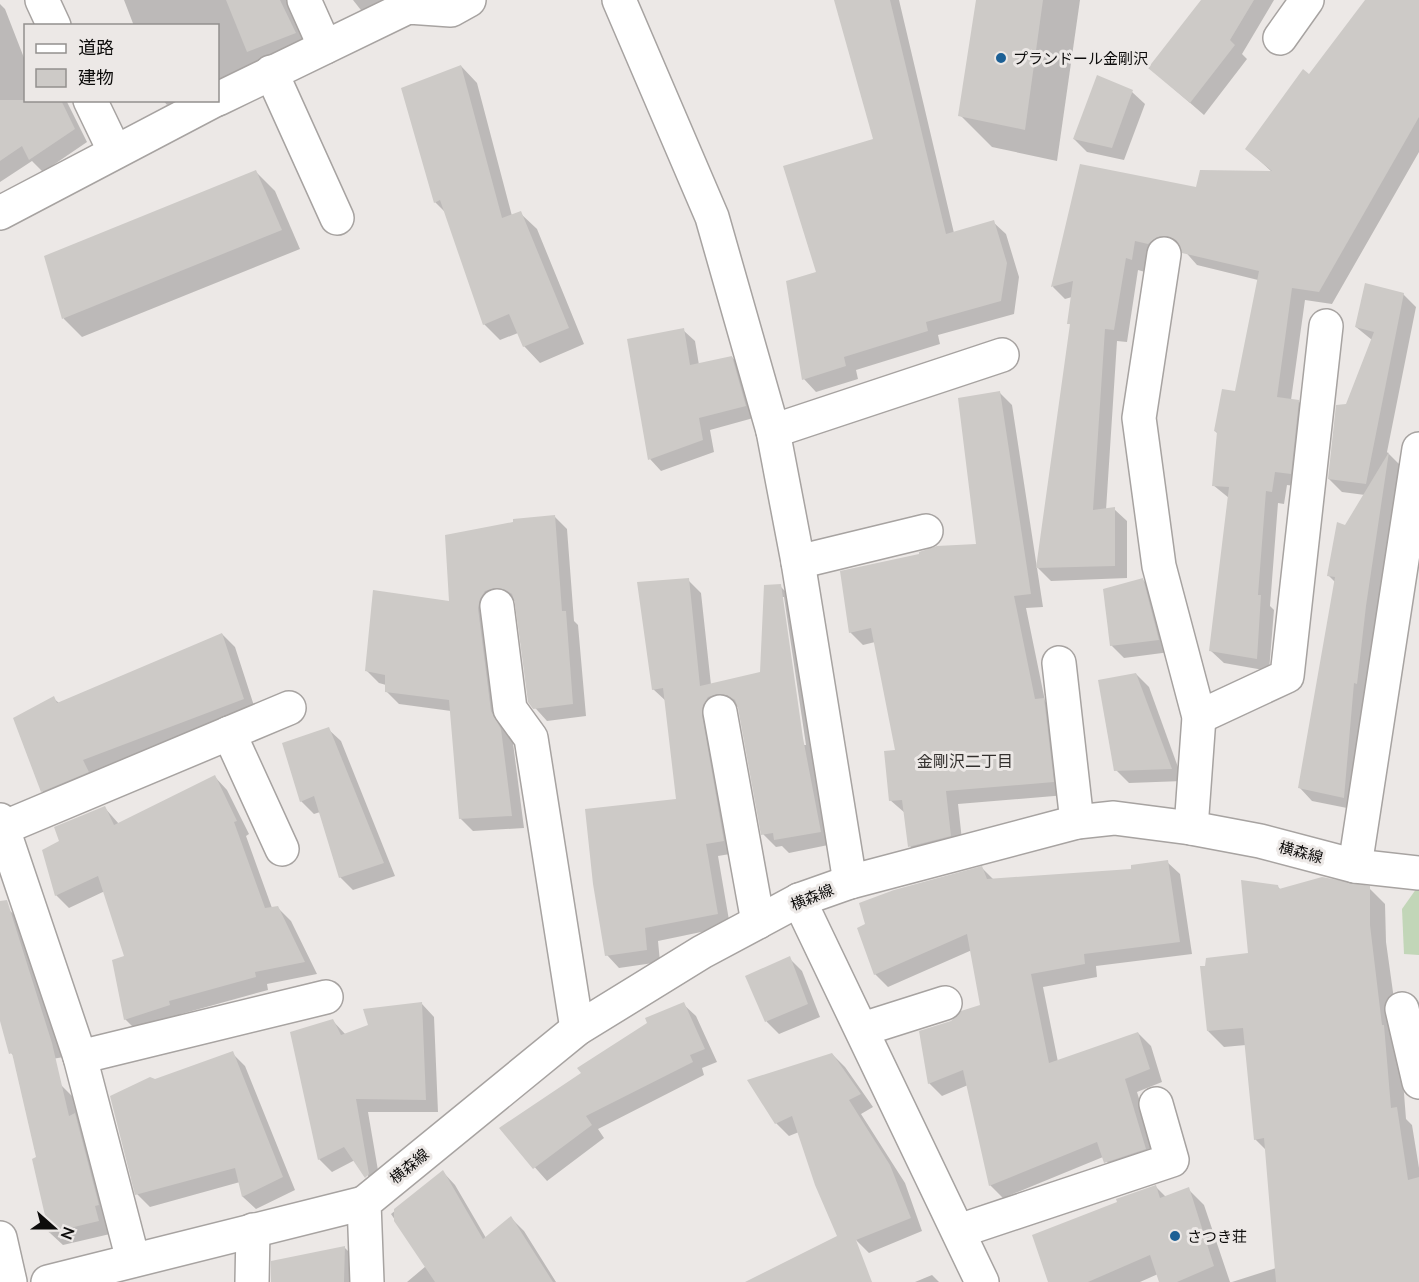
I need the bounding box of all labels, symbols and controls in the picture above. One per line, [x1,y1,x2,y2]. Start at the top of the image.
legend [24,24,219,102]
text: 道路 [78,36,114,59]
place label: プランドール金剛沢 [1013,49,1148,68]
marker: プランドール金剛沢 [994,51,1008,65]
text: 建物 [78,66,114,89]
district label: 金剛沢二丁目 [917,751,1013,771]
street label: 横森線 [1277,837,1325,867]
street label: 横森線 [788,880,836,914]
street label: 横森線 [386,1144,432,1188]
north arrow [24,1198,84,1258]
text: N [57,1224,80,1243]
place label: さつき荘 [1187,1227,1247,1246]
marker: さつき荘 [1168,1229,1182,1243]

